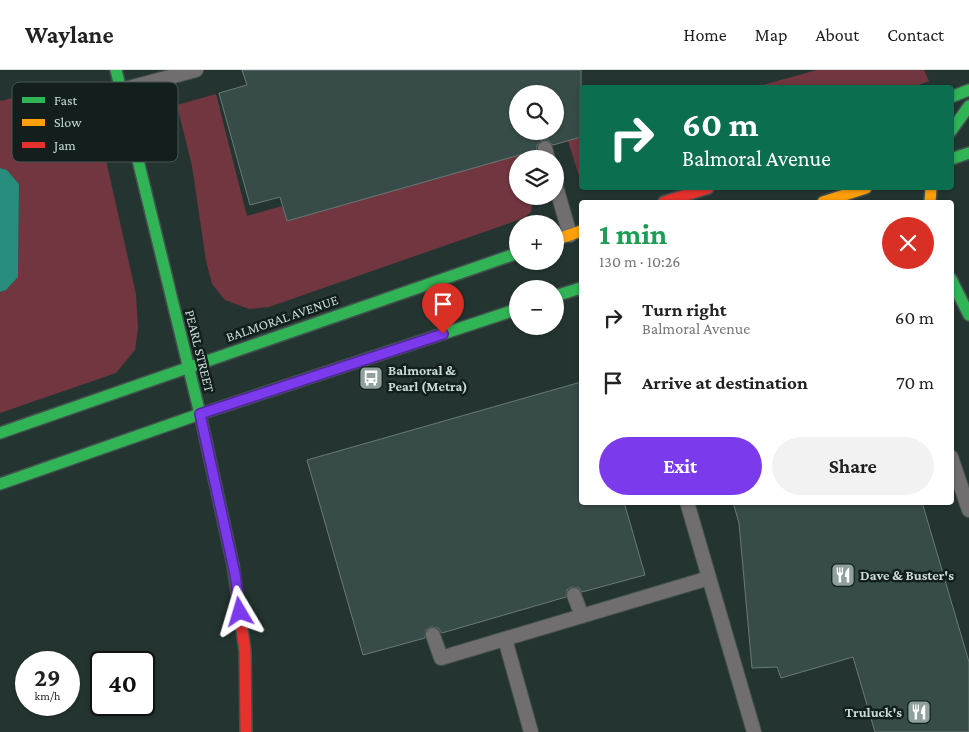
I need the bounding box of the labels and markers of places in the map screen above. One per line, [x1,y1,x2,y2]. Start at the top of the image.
pin [422,283,464,334]
place label: Balmoral & Pearl (Metra) [388,362,468,395]
bus stop icon: Balmoral & Pearl (Metra) [358,365,384,391]
restaurant icon: Dave & Buster's [830,562,856,588]
place label: Dave & Buster's [860,567,954,583]
restaurant icon: Truluck's [906,699,932,725]
place label: Truluck's [845,704,902,720]

